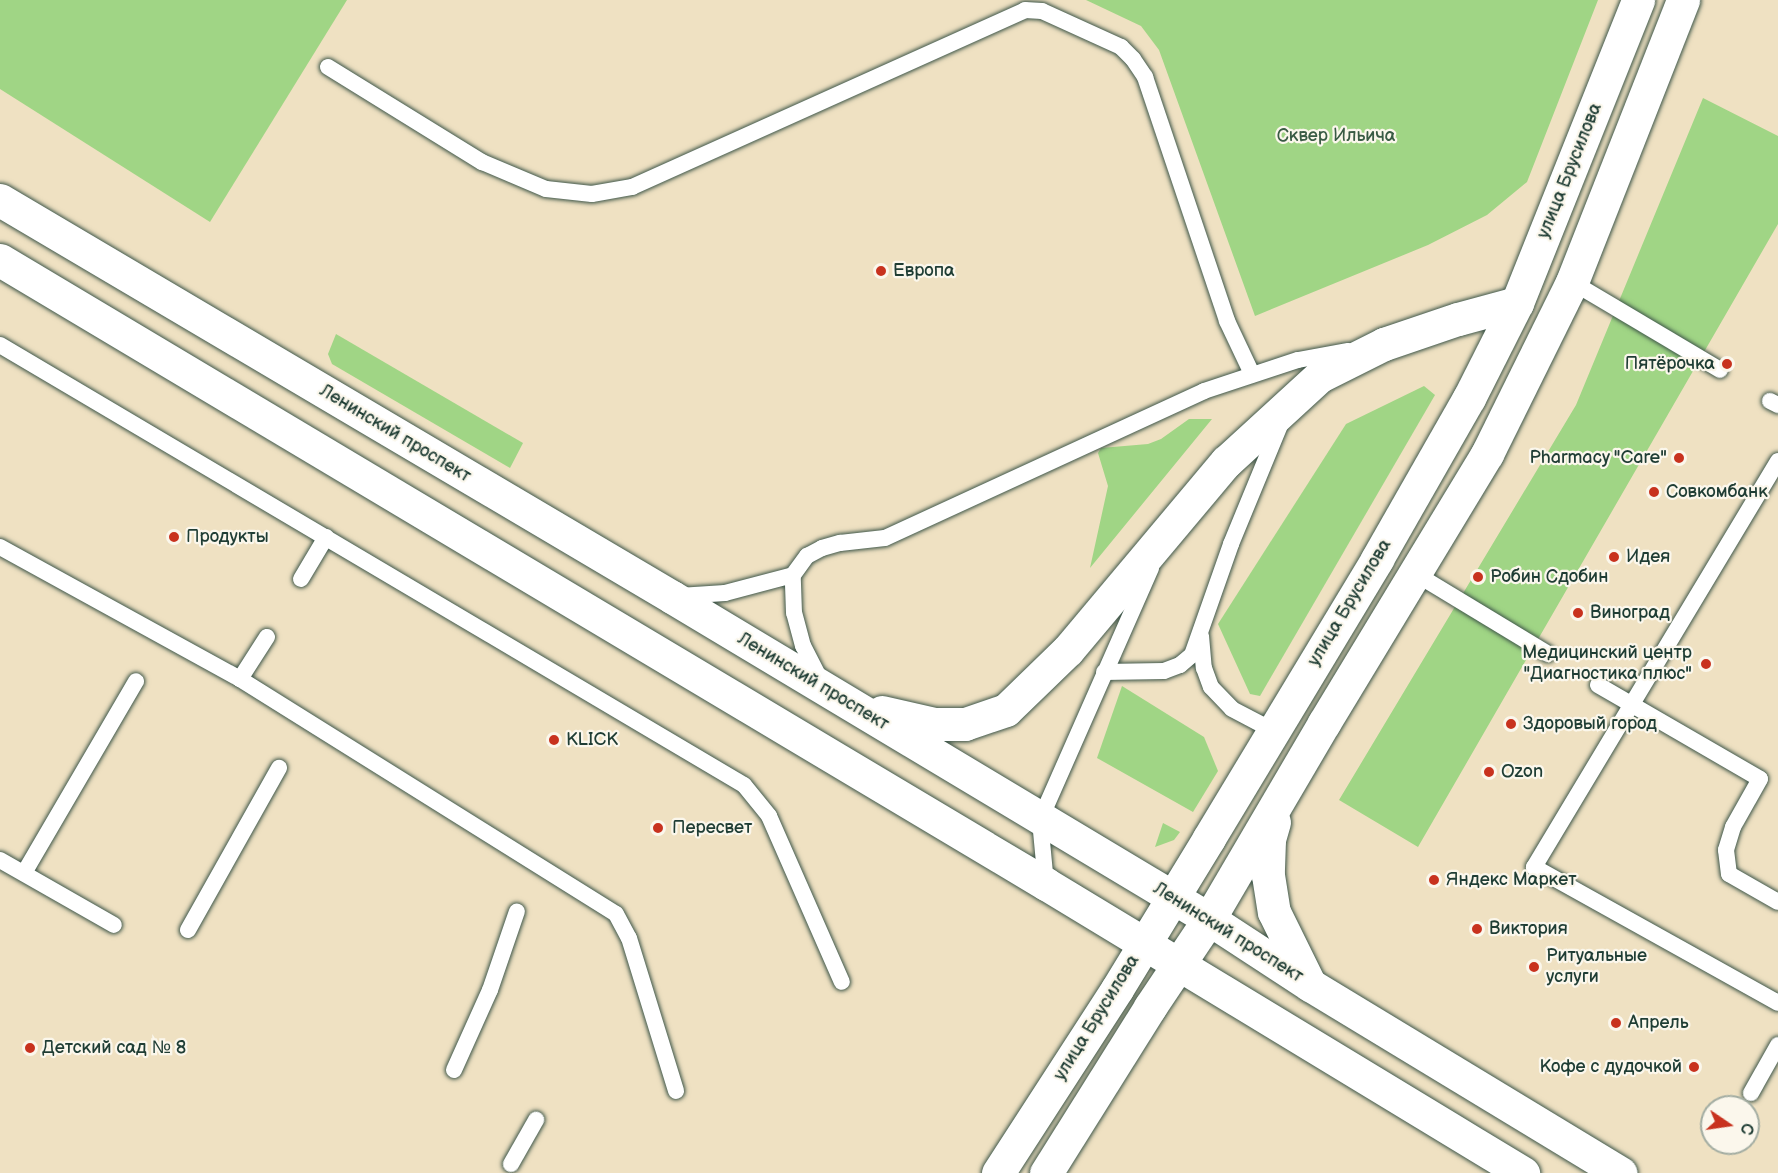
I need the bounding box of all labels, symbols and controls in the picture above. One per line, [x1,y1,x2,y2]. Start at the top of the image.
street label: улица Брусилова [1533,100,1607,242]
park label: Сквер Ильича [1277,125,1395,147]
place label: Европа [893,260,955,282]
marker: Европа [874,264,888,278]
place label: Пятёрочка [1625,353,1715,375]
marker: Пятёрочка [1720,357,1734,371]
street label: Ленинский проспект [315,380,475,488]
place label: Pharmacy "Care" [1528,447,1667,469]
marker: Pharmacy "Care" [1672,451,1686,465]
place label: Совкомбанк [1666,481,1768,503]
marker: Совкомбанк [1647,485,1661,499]
place label: Продукты [186,526,269,548]
marker: Продукты [167,530,181,544]
street label: улица Брусилова [1304,536,1396,670]
place label: Идея [1626,546,1670,568]
marker: Идея [1607,550,1621,564]
place label: Робин Сдобин [1490,566,1608,588]
marker: Робин Сдобин [1471,570,1485,584]
place label: Виноград [1590,602,1670,624]
marker: Виноград [1571,606,1585,620]
street label: Ленинский проспект [733,628,893,736]
place label: Медицинский центр "Диагностика плюс" [1522,643,1692,686]
marker: Медицинский центр "Диагностика плюс" [1697,655,1715,673]
place label: Здоровый город [1523,713,1657,735]
marker: Здоровый город [1504,717,1518,731]
place label: KLICK [566,729,618,751]
marker: KLICK [547,733,561,747]
place label: Ozon [1501,761,1543,783]
marker: Ozon [1482,765,1496,779]
place label: Пересвет [672,817,752,839]
marker: Пересвет [649,819,667,837]
place label: Яндекс Маркет [1446,869,1577,891]
marker: Яндекс Маркет [1427,873,1441,887]
street label: Ленинский проспект [1149,878,1307,988]
place label: Виктория [1489,918,1568,940]
marker: Виктория [1470,922,1484,936]
place label: Ритуальные услуги [1546,946,1647,988]
street label: улица Брусилова [1050,951,1144,1085]
marker: Ритуальные услуги [1527,960,1541,974]
place label: Апрель [1628,1012,1689,1034]
marker: Апрель [1609,1016,1623,1030]
place label: Детский сад № 8 [42,1037,186,1059]
marker: Детский сад № 8 [23,1041,37,1055]
place label: Кофе с дудочкой [1540,1056,1682,1078]
marker: Кофе с дудочкой [1687,1060,1701,1074]
north arrow [1700,1095,1760,1155]
text: С [1736,1121,1757,1136]

